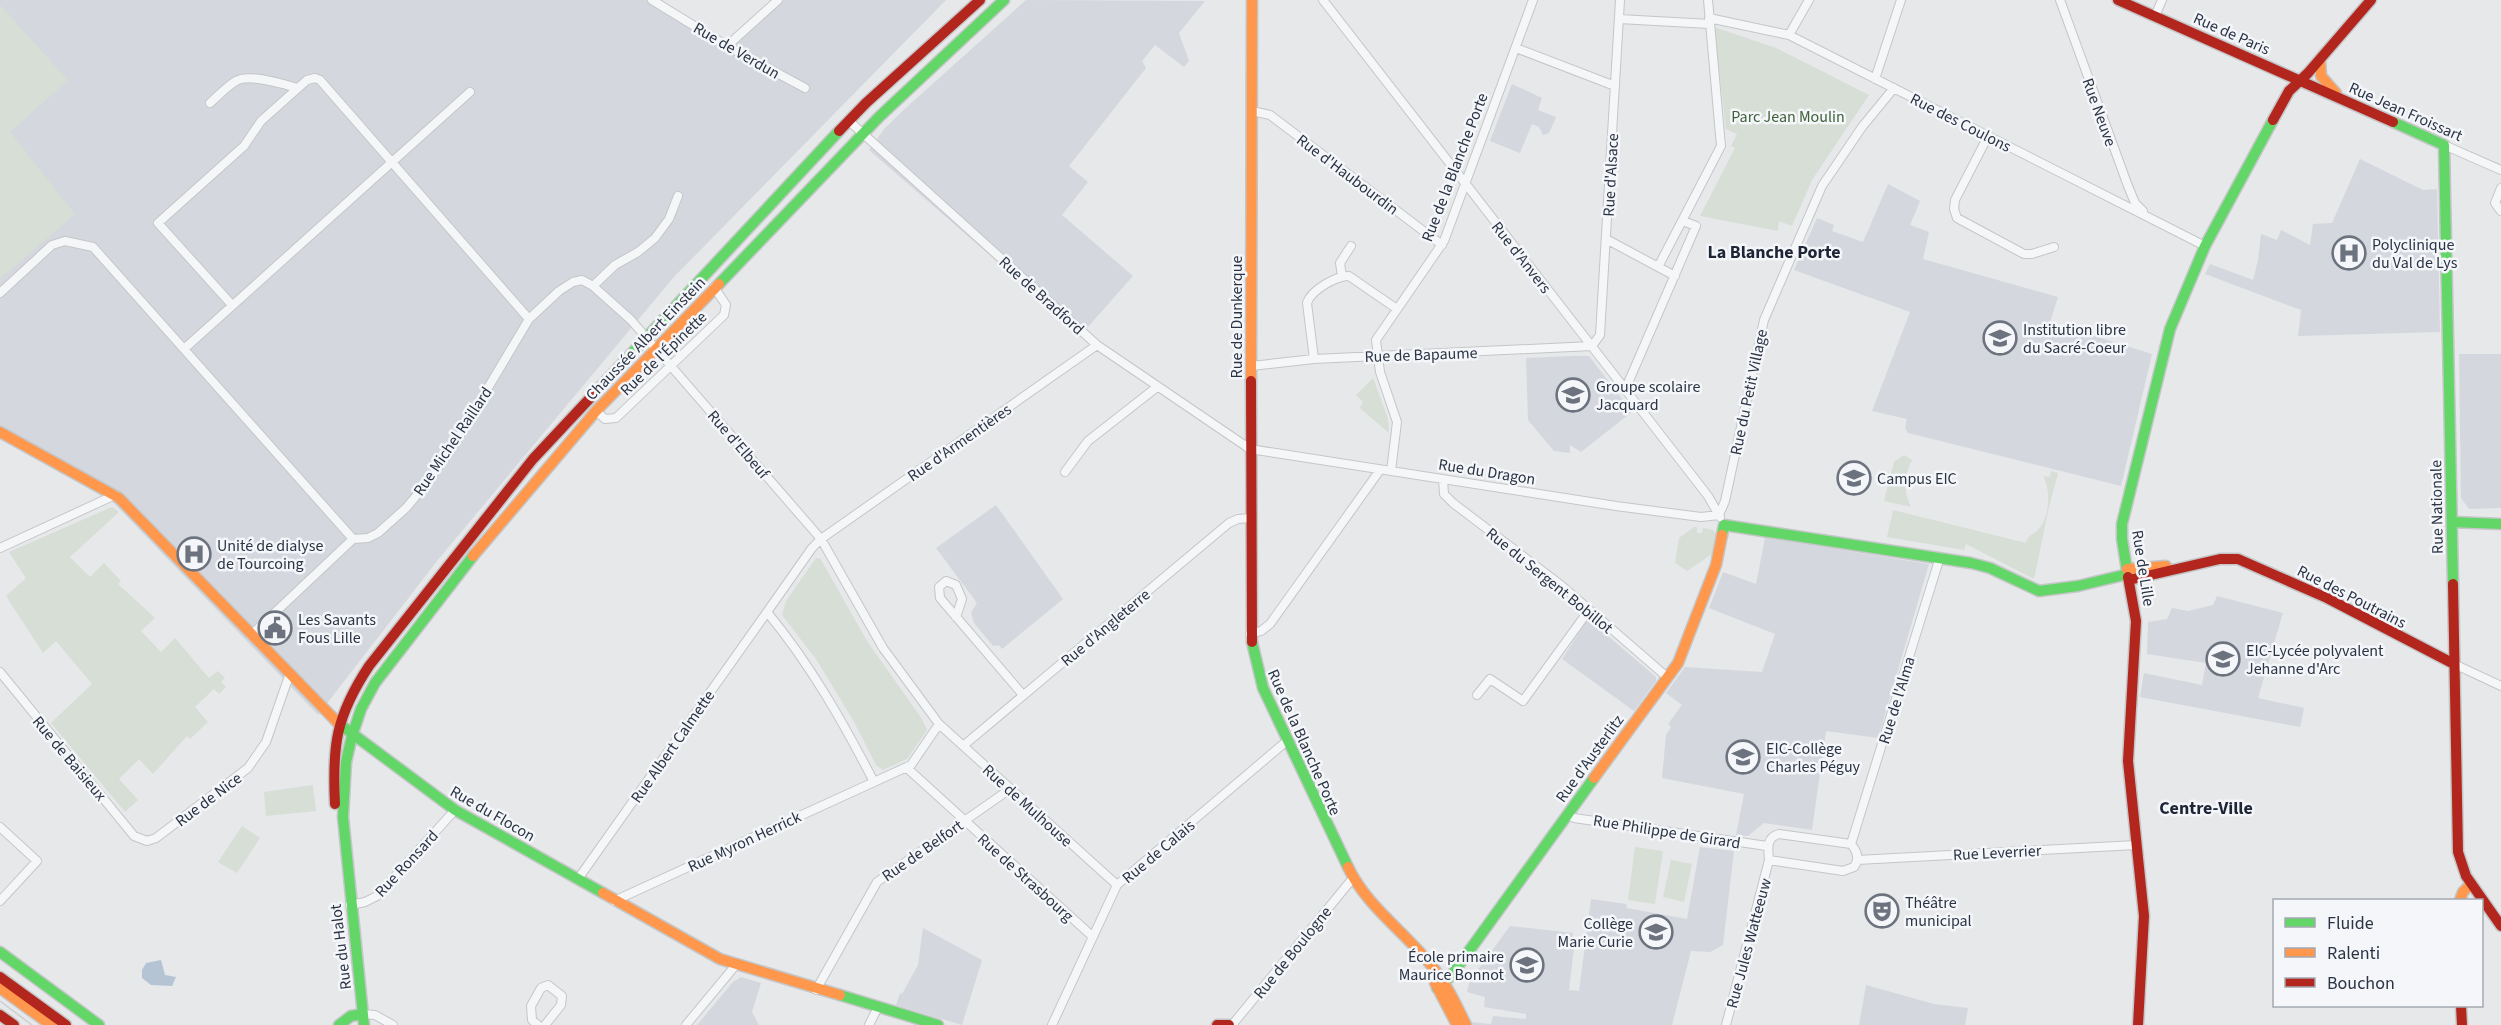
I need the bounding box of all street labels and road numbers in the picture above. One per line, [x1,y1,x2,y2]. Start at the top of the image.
street label: Rue de Paris [2190,7,2274,61]
street label: Rue de Verdun [689,17,784,85]
street label: Rue Neuve [2077,75,2122,150]
street label: Rue Jean Froissart [2345,77,2466,147]
street label: Rue des Coulons [1906,88,2015,158]
street label: Rue de la Blanche Porte [1416,90,1493,245]
street label: Rue d'Haubourdin [1292,129,1403,220]
street label: Rue d'Alsace [1598,133,1624,217]
street label: Rue d'Anvers [1486,217,1557,298]
street label: Rue de Bradford [994,251,1089,340]
street label: Rue de Dunkerque [1226,256,1248,378]
street label: Chaussée Albert Einstein [581,272,711,405]
street label: Rue de l'Épinette [615,307,712,401]
street label: Rue du Petit Village [1725,327,1773,457]
street label: Rue de Bapaume [1364,342,1478,368]
street label: Rue Michel Raillard [408,383,498,500]
street label: Rue d'Armentières [903,399,1016,487]
street label: Rue d'Elbeuf [702,406,775,485]
street label: Rue du Dragon [1437,453,1537,491]
street label: Rue Nationale [2425,460,2449,554]
street label: Rue du Sergent Bobillot [1481,523,1618,639]
street label: Rue de Lille [2126,529,2160,608]
street label: Rue des Poutrains [2293,560,2410,634]
street label: Rue d'Angleterre [1056,584,1155,672]
street label: Rue de l'Alma [1873,654,1921,747]
street label: Rue de la Blanche Porte [1262,666,1346,819]
street label: Rue Albert Calmette [626,686,720,807]
street label: Rue d'Austerlitz [1550,710,1629,807]
street label: Rue de Baisieux [27,711,111,806]
street label: Rue de Mulhouse [978,759,1077,852]
street label: Rue de Nice [171,767,246,832]
street label: Rue du Flocon [446,781,539,847]
street label: Rue Myron Herrick [684,806,805,878]
street label: Rue Philippe de Girard [1592,809,1742,854]
street label: Rue de Belfort [878,814,968,887]
street label: Rue de Calais [1118,815,1200,889]
street label: Rue Ronsard [370,825,444,902]
street label: Rue de Strasbourg [973,829,1078,927]
street label: Rue Leverrier [1952,840,2042,866]
street label: Rue Jules Watteeuw [1721,875,1777,1011]
street label: Rue du Halot [325,902,357,991]
street label: Rue de Boulogne [1249,902,1337,1004]

